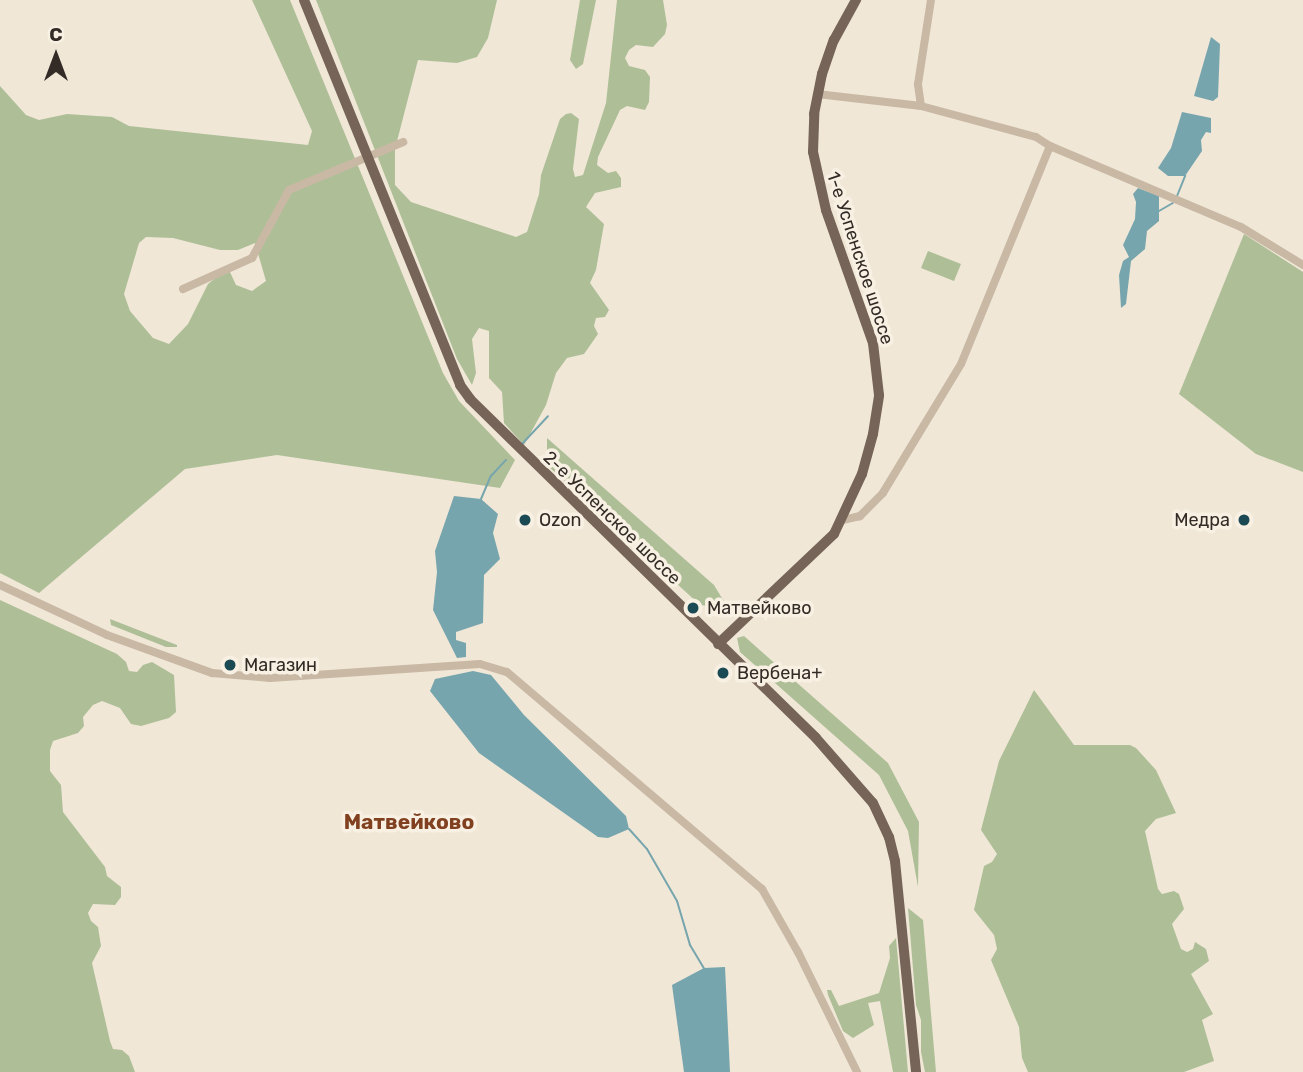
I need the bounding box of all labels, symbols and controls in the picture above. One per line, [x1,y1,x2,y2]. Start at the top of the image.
north arrow [21,21,91,91]
text: С [49,23,63,46]
street label: 1-е Успенское шоссе [822,169,898,347]
street label: 2-е Успенское шоссе [539,447,685,589]
place label: Ozon [539,509,581,531]
place label: Медра [1174,509,1230,531]
marker: Ozon [517,512,533,528]
marker: Медра [1236,512,1252,528]
place label: Матвейково [707,597,812,619]
marker: Матвейково [685,600,701,616]
place label: Магазин [244,654,317,676]
marker: Магазин [222,657,238,673]
place label: Вербена+ [737,662,822,684]
marker: Вербена+ [715,665,731,681]
district label: Матвейково [344,809,474,835]

